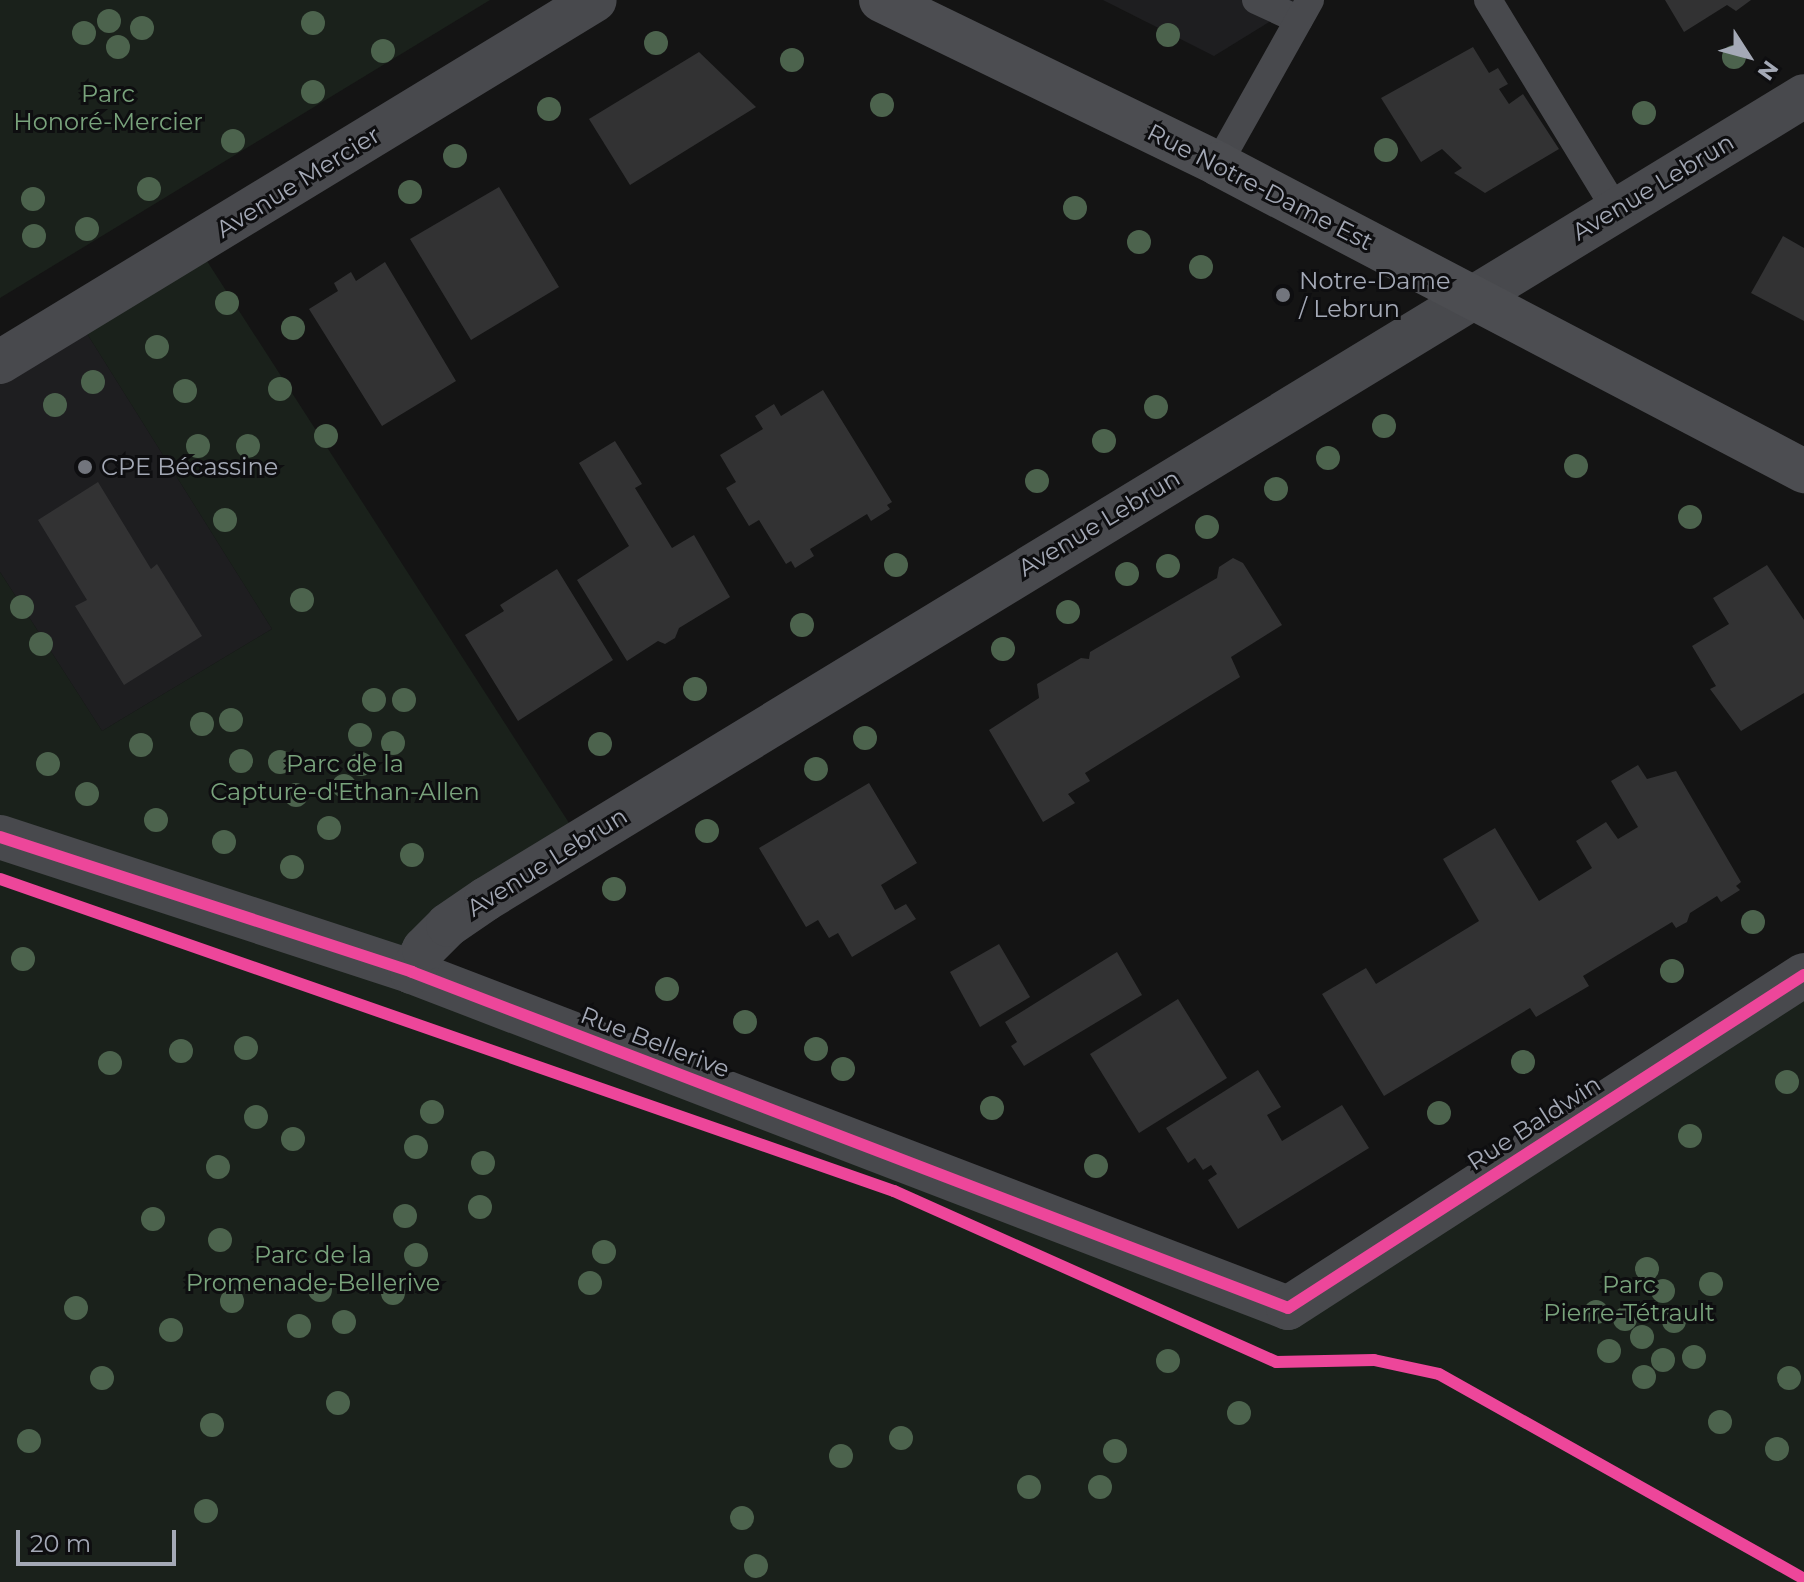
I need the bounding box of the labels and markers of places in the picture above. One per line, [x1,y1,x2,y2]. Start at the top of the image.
place label: Notre-Dame / Lebrun [1299,267,1450,323]
marker: Notre-Dame / Lebrun [1274,286,1292,304]
place label: CPE Bécassine [101,453,278,481]
marker: CPE Bécassine [76,458,94,476]

